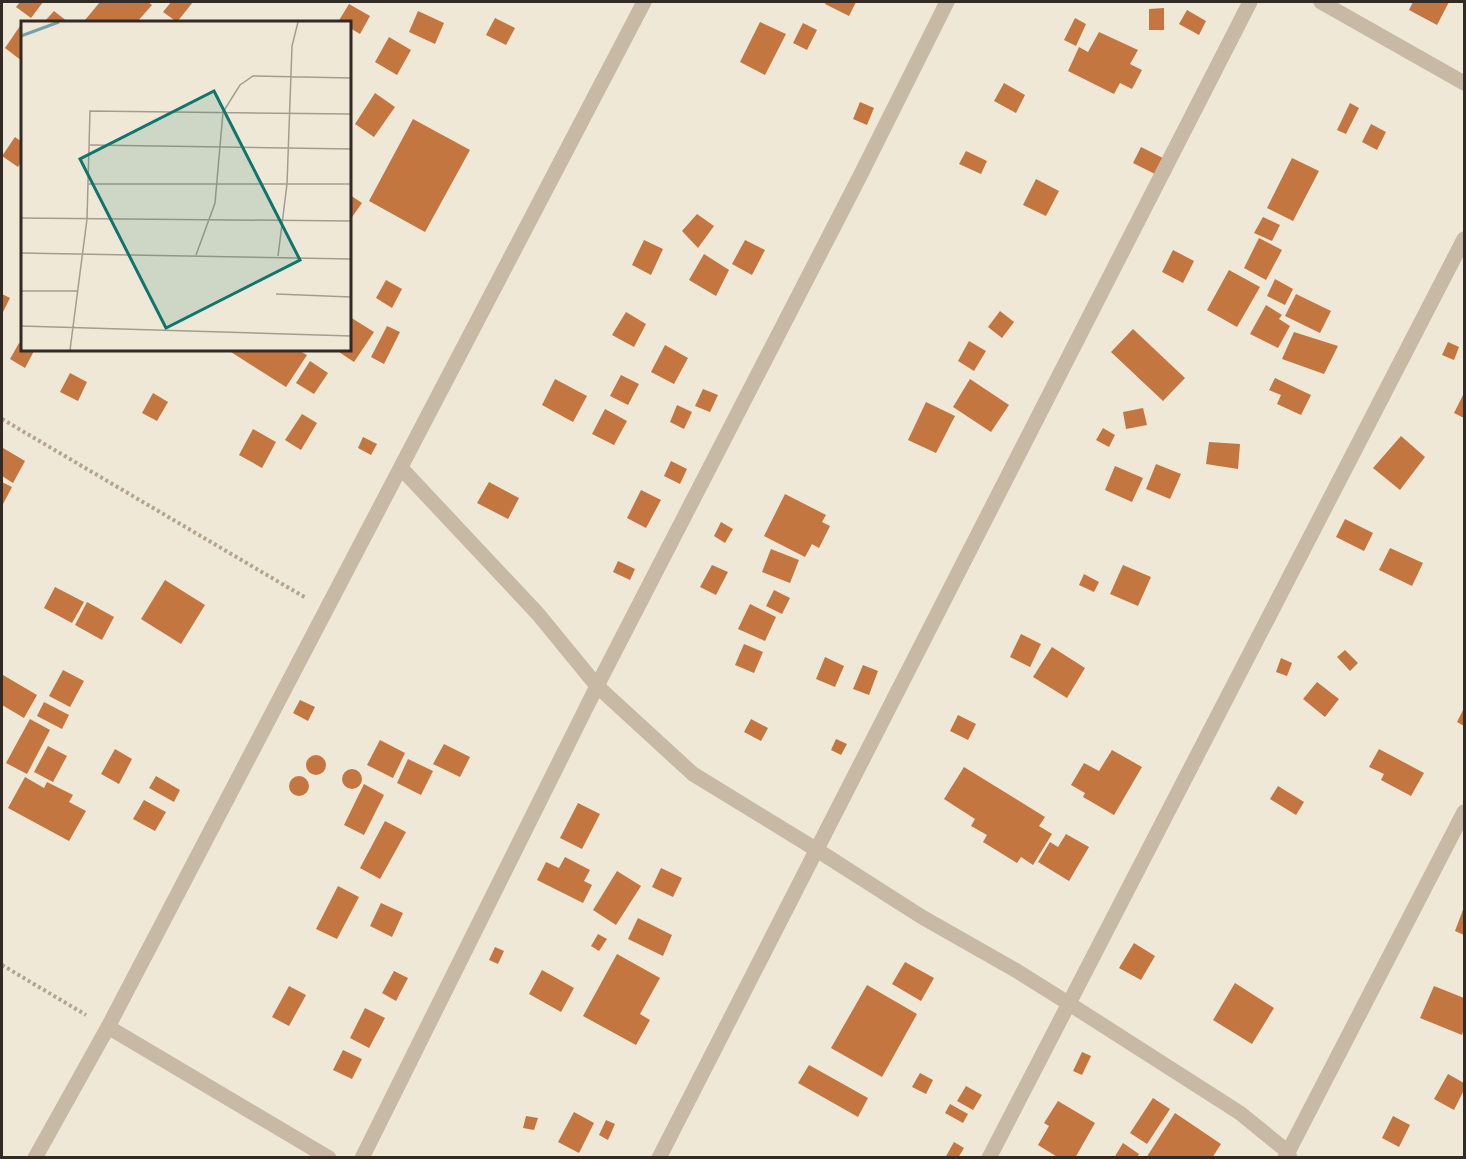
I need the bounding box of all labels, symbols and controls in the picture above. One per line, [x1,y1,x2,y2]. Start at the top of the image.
inset map [21,21,351,351]

